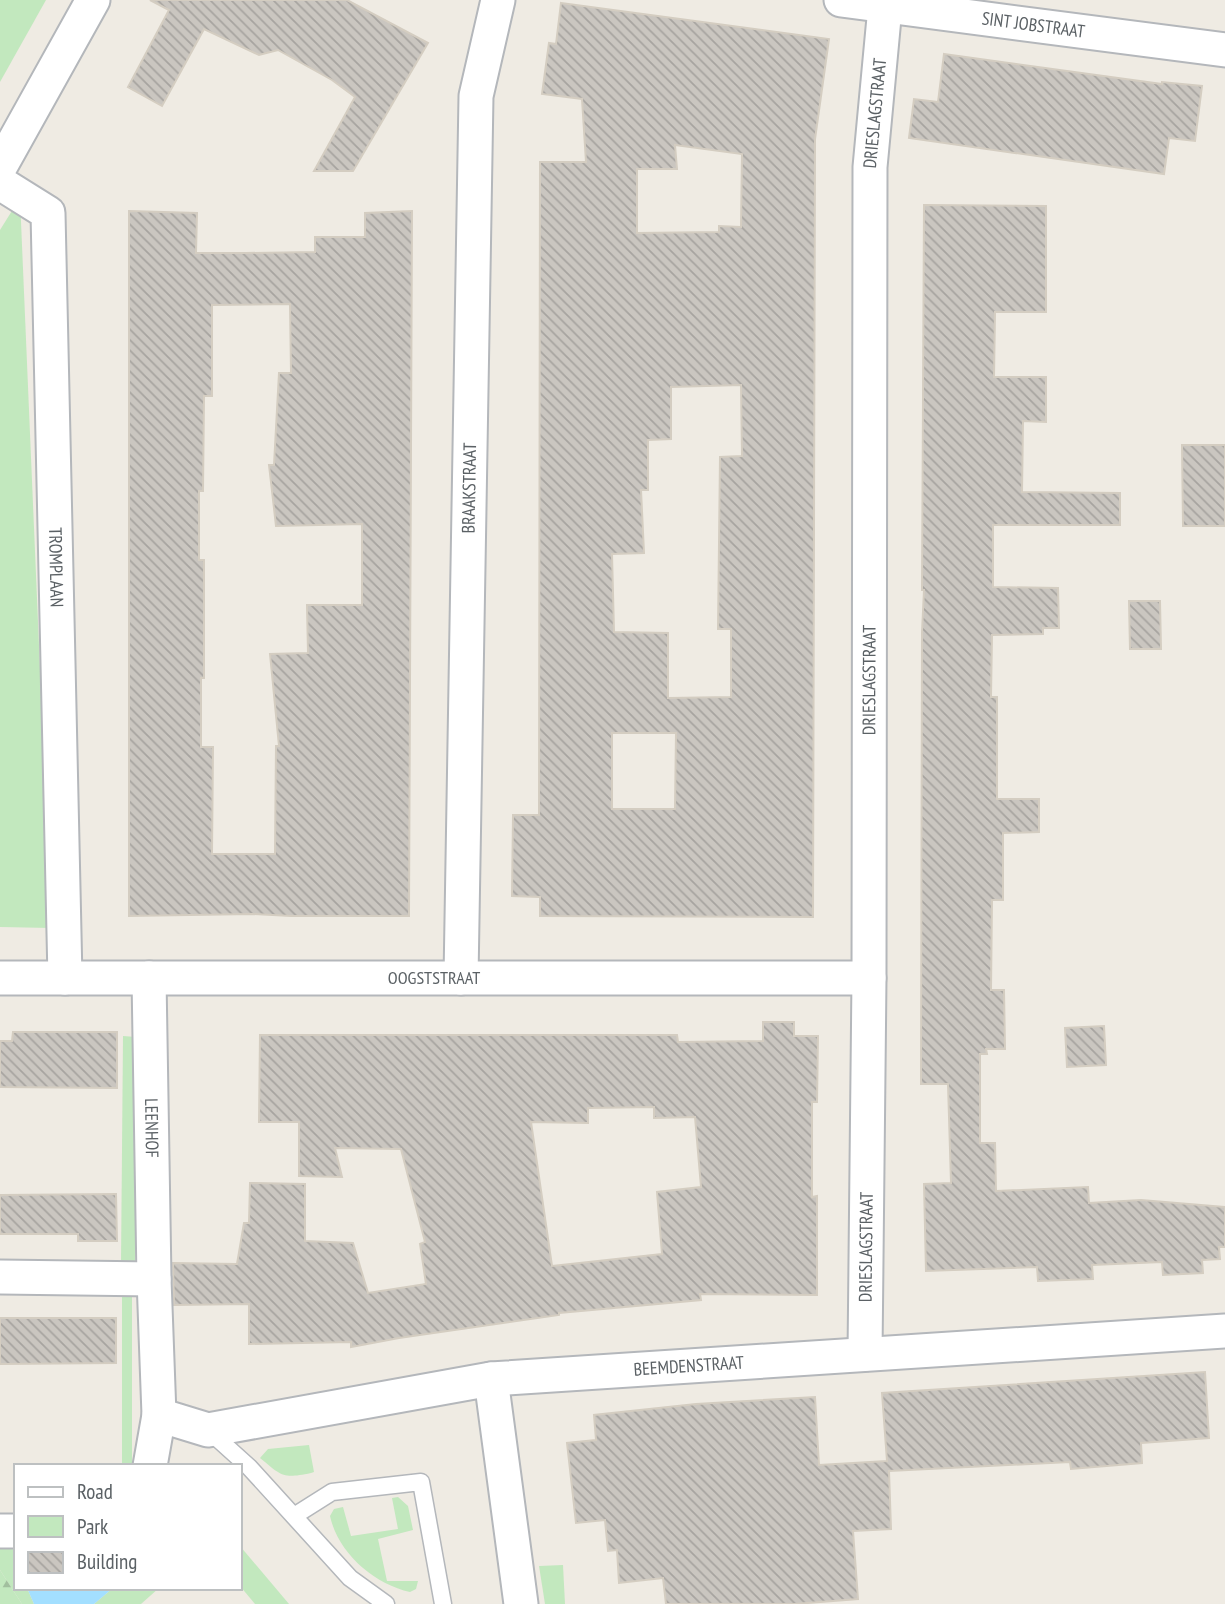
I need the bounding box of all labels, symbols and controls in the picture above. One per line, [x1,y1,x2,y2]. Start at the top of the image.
street label: SINT JOBSTRAAT [981,6,1086,43]
street label: DRIESLAGSTRAAT [858,57,891,169]
street label: BRAAKSTRAAT [457,443,481,534]
street label: TROMPLAAN [44,527,69,608]
street label: DRIESLAGSTRAAT [857,625,880,735]
street label: OOGSTSTRAAT [388,966,480,989]
street label: LEENHOF [140,1098,164,1158]
street label: DRIESLAGSTRAAT [854,1192,878,1302]
street label: BEEMDENSTRAAT [633,1350,745,1381]
legend [14,1464,242,1590]
text: Road [77,1478,113,1505]
text: Park [77,1513,108,1540]
text: Building [77,1548,137,1575]

